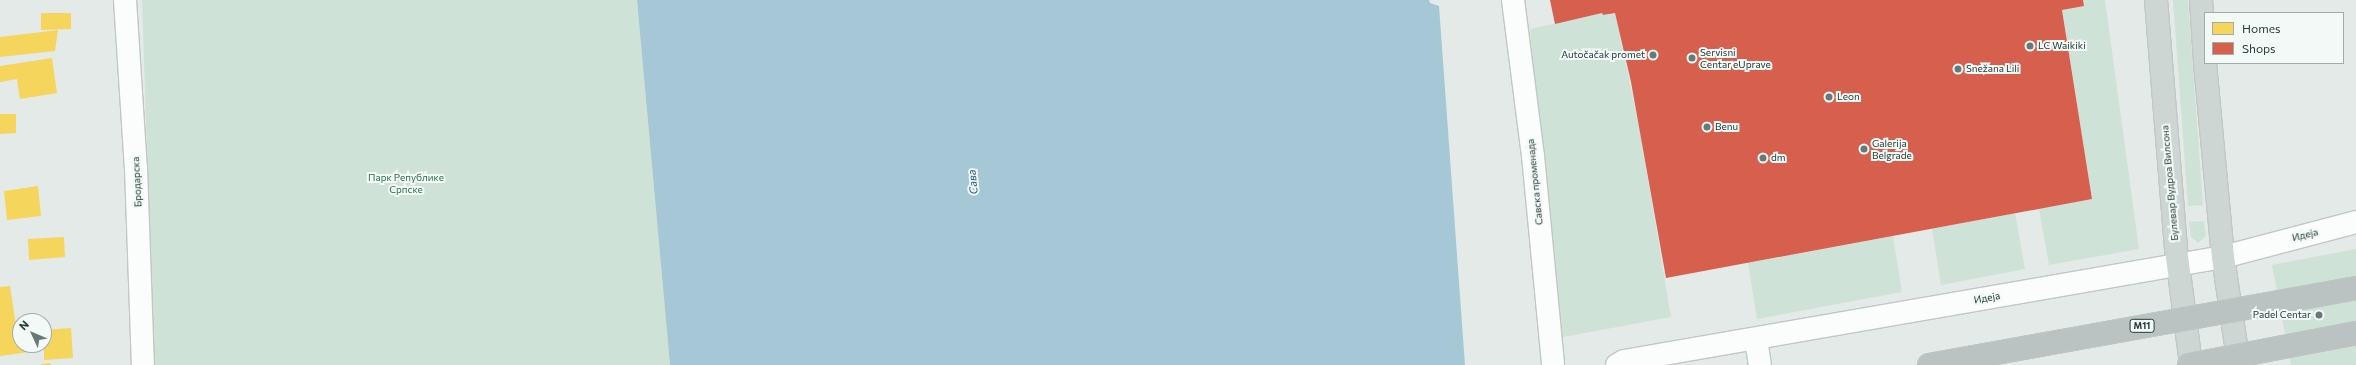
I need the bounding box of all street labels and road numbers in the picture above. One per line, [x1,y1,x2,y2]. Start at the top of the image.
street label: Булевар Вудроа Вилсона [2159,125,2181,241]
street label: Савска променада [1525,138,1545,226]
street label: Бродарска [130,157,144,207]
street label: Идеја [2291,226,2319,244]
street label: Идеја [1973,290,2001,306]
road number: M11 [2129,319,2155,333]

